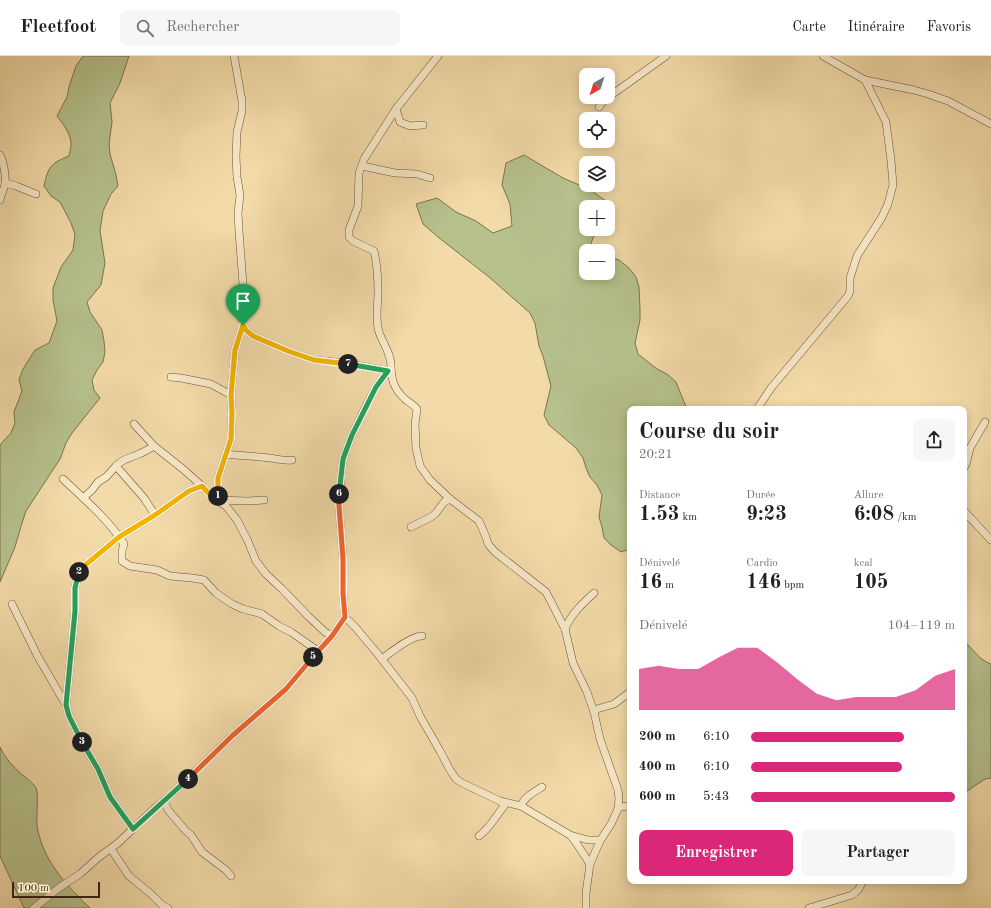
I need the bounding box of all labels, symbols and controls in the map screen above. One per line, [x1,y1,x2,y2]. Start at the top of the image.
search box [120,10,400,46]
icon: search [134,17,156,39]
text: Fleetfoot [20,18,96,37]
text: Rechercher [166,20,239,35]
text: Carte [792,20,826,34]
text: Itinéraire [848,20,905,34]
text: Favoris [927,20,971,34]
north arrow [579,68,615,104]
map controls [579,68,615,280]
button: locate [579,112,615,148]
button: layers [579,156,615,192]
button: + [579,200,615,236]
button: − [579,244,615,280]
pin [226,284,260,325]
icon: arrive [232,290,254,312]
pin: 7 [338,354,358,374]
text: 7 [345,358,351,369]
button: share [913,419,955,461]
text: Course du soir [639,421,779,443]
text: 20:21 [639,448,673,461]
pin: 6 [329,484,349,504]
pin: 1 [208,486,228,506]
text: 6 [336,488,342,499]
text: 1 [215,490,221,501]
text: Distance [639,490,680,501]
text: Durée [746,490,775,501]
text: Allure [854,490,883,501]
text: 1.53 [639,505,679,525]
text: 9:23 [746,505,787,525]
text: 6:08 [854,505,894,525]
text: km [679,512,697,523]
text: /km [894,512,917,523]
text: Dénivelé [639,558,680,569]
text: Cardio [746,558,778,569]
text: kcal [854,558,873,569]
pin: 2 [69,562,89,582]
text: 2 [76,566,82,577]
text: 16 [639,573,662,593]
text: 146 [746,573,781,593]
text: 105 [854,573,888,593]
text: m [662,580,674,591]
text: bpm [781,580,804,591]
text: Dénivelé [639,619,687,632]
text: 104–119 m [888,619,955,632]
pin: 5 [303,647,323,667]
text: 5 [310,651,316,662]
text: 200 m [639,730,676,743]
text: 6:10 [703,730,729,743]
pin: 3 [72,732,92,752]
text: 3 [79,736,85,747]
text: 400 m [639,760,676,773]
text: 6:10 [703,760,729,773]
pin: 4 [178,769,198,789]
text: 4 [185,773,191,784]
text: 600 m [639,790,676,803]
text: 5:43 [703,790,729,803]
button: Enregistrer [639,830,793,876]
button: Partager [801,830,955,876]
scale bar [12,880,100,899]
text: 100 m [18,883,49,894]

